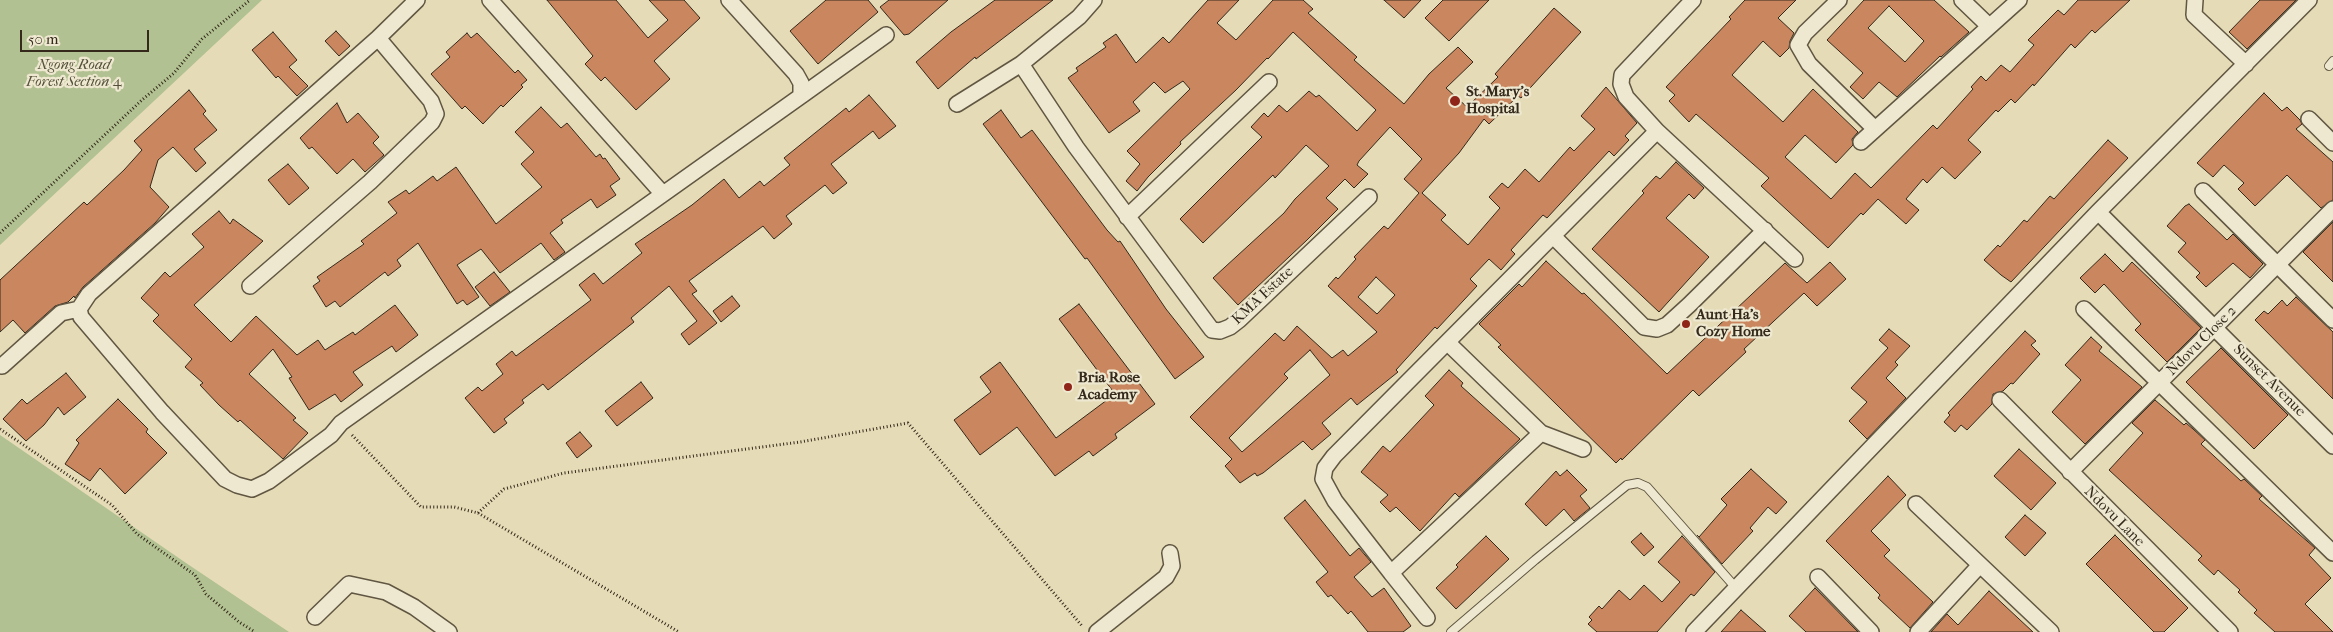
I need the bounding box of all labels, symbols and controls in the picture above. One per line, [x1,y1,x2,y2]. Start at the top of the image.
scale bar [22,20,151,52]
text: 50 m [28,30,58,48]
park label: Ngong Road Forest Section 4 [26,56,122,91]
place label: St. Mary's Hospital [1466,83,1529,118]
marker: St. Mary's Hospital [1448,94,1462,108]
street label: KMA Estate [1229,263,1297,329]
street label: Ndovu Close 2 [2163,302,2241,380]
place label: Aunt Ha's Cozy Home [1696,306,1771,341]
marker: Aunt Ha's Cozy Home [1680,318,1692,330]
street label: Sunset Avenue [2229,341,2309,421]
place label: Bria Rose Academy [1078,369,1140,404]
marker: Bria Rose Academy [1062,381,1074,393]
street label: Ndovu Lane [2080,483,2148,551]

